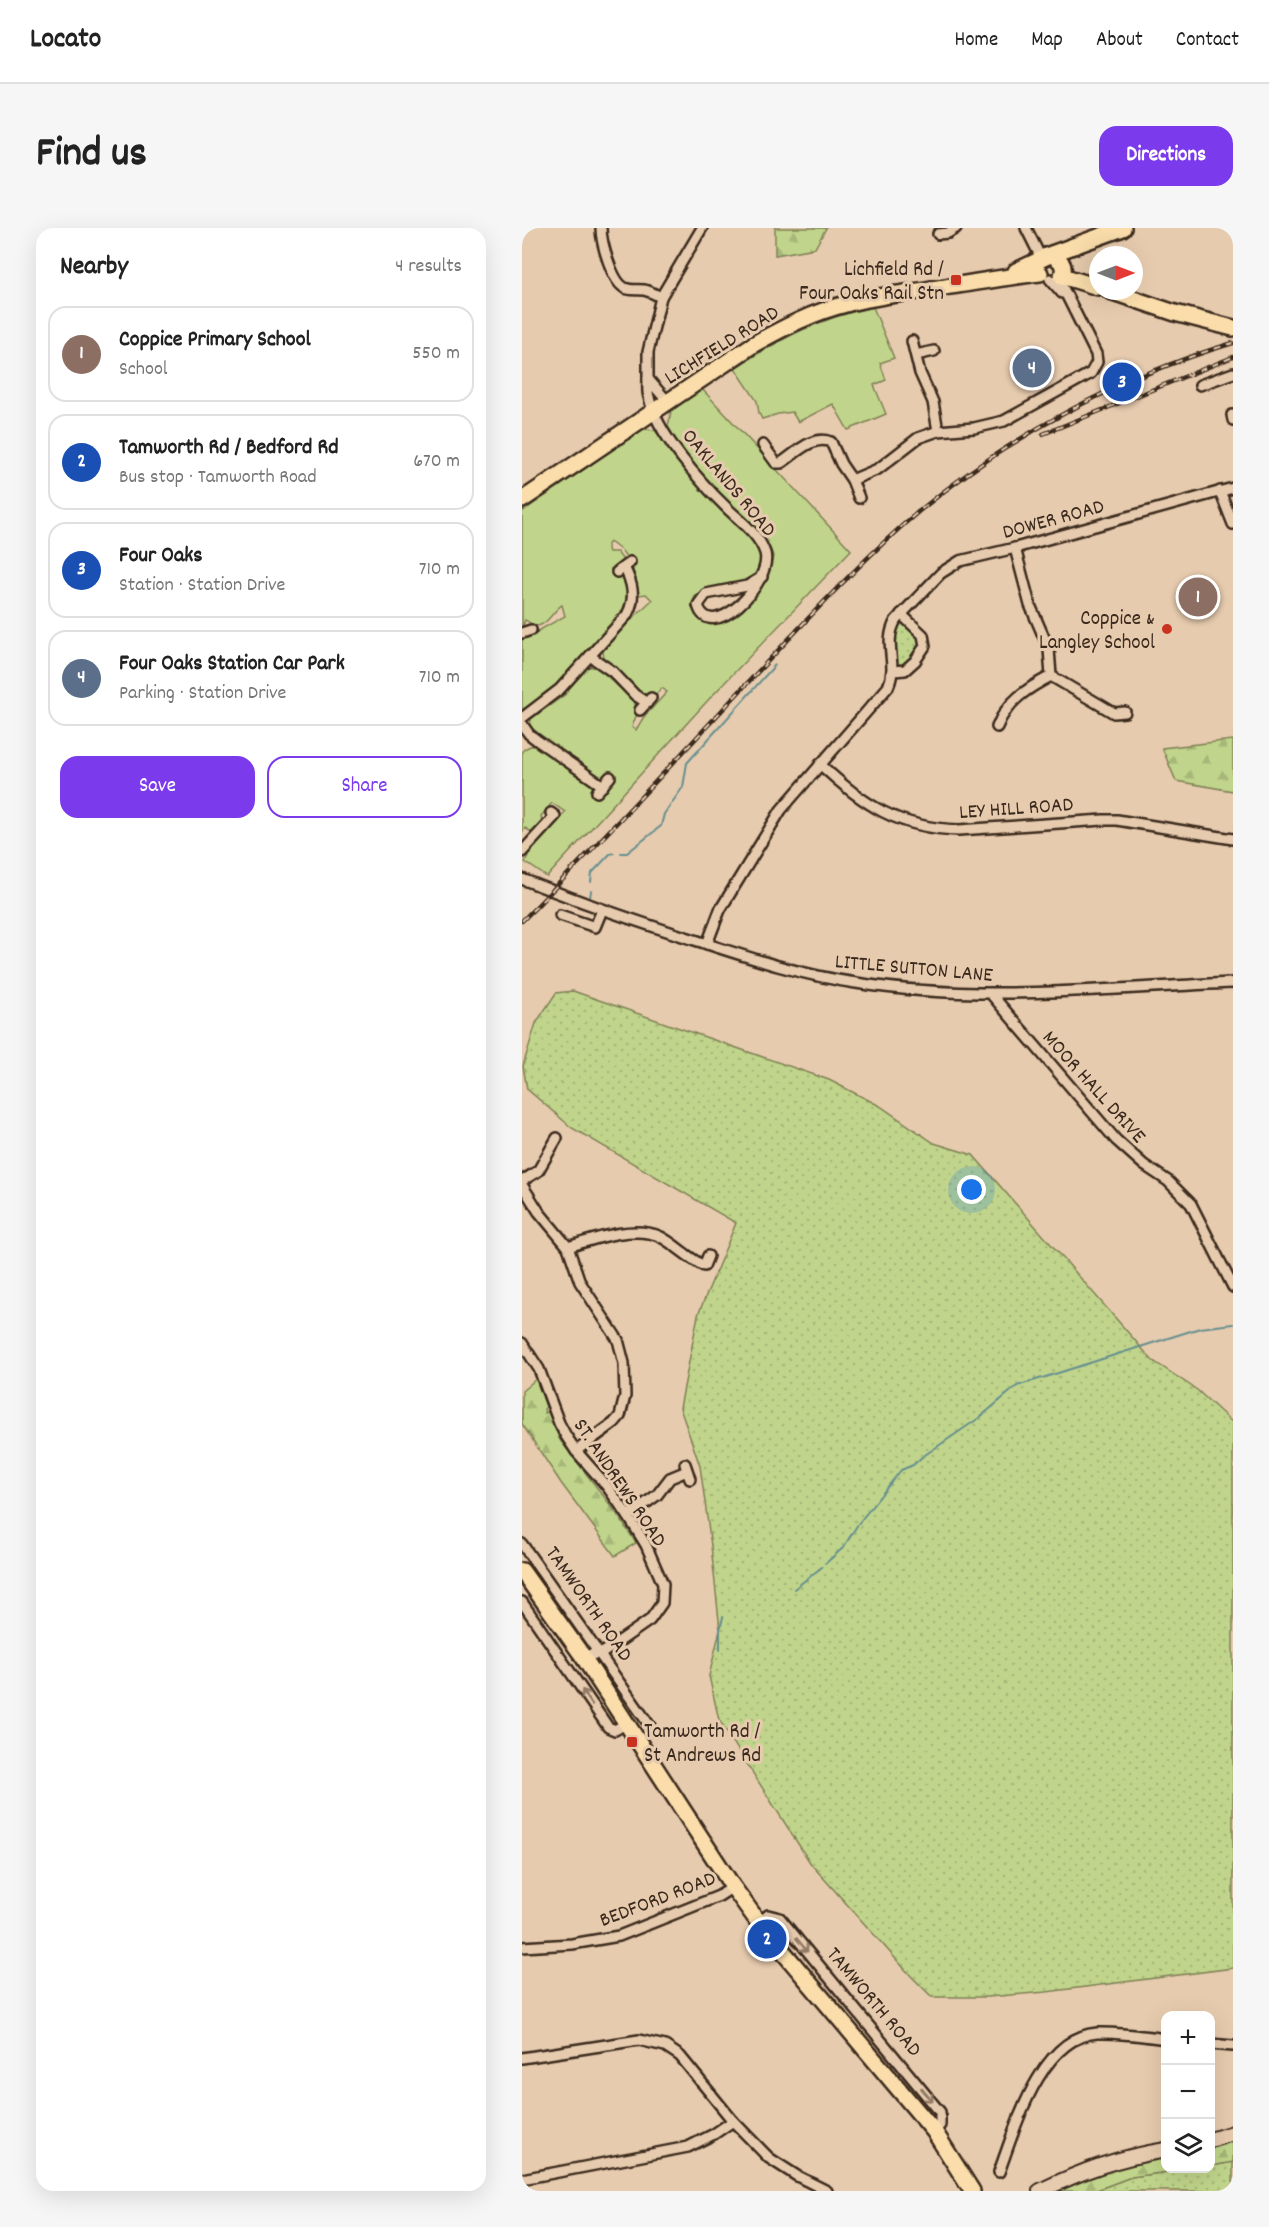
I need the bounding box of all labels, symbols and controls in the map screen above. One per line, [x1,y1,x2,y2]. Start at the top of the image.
text: Locato [30,21,101,61]
text: Home [954,26,998,56]
text: Map [1031,26,1063,56]
text: About [1096,26,1143,56]
text: Contact [1176,26,1239,56]
text: Find us [36,126,147,186]
button: Directions [1099,126,1233,186]
north arrow [1089,246,1143,300]
text: Nearby [60,249,128,286]
text: 4 results [395,253,462,281]
place label: Lichfield Rd / Four Oaks Rail Stn [799,256,944,310]
marker: Lichfield Rd / Four Oaks Rail Stn [949,273,963,287]
street label: LICHFIELD ROAD [659,299,786,394]
text: Coppice Primary School [119,325,311,356]
text: 1 [79,340,84,368]
text: 550 m [412,340,460,368]
pin: 4 [1012,346,1052,390]
text: School [119,356,168,384]
pin: 3 [1102,360,1142,404]
street label: OAKLANDS ROAD [673,423,782,545]
text: Tamworth Rd / Bedford Rd [119,433,338,464]
text: 2 [77,448,86,476]
text: 670 m [413,448,460,476]
text: Bus stop · Tamworth Road [119,464,317,492]
street label: DOWER ROAD [1000,493,1108,549]
text: Four Oaks [119,541,203,572]
text: 3 [77,556,86,584]
text: 710 m [419,556,460,584]
text: Station · Station Drive [119,572,285,600]
pin: 1 [1178,574,1218,620]
place label: Coppice & Langley School [1039,605,1155,659]
marker: Coppice & Langley School [1160,622,1174,636]
text: Four Oaks Station Car Park [119,649,345,680]
text: 4 [77,664,86,692]
text: 710 m [419,664,460,692]
text: Parking · Station Drive [119,680,286,708]
button: Save [60,756,255,818]
button: Share [267,756,462,818]
street label: LEY HILL ROAD [958,791,1075,829]
street label: LITTLE SUTTON LANE [834,948,994,992]
street label: MOOR HALL DRIVE [1034,1025,1152,1151]
your location [957,1175,986,1204]
street label: ST. ANDREWS ROAD [564,1413,673,1554]
street label: TAMWORTH ROAD [537,1541,639,1669]
one-way arrow [581,1689,593,1705]
place label: Tamworth Rd / St Andrews Rd [644,1718,761,1772]
marker: Tamworth Rd / St Andrews Rd [625,1735,639,1749]
street label: BEDFORD ROAD [596,1865,721,1937]
pin: 2 [748,1916,786,1962]
one-way arrow [795,1937,809,1952]
street label: TAMWORTH ROAD [818,1942,928,2064]
map controls [1161,2011,1215,2173]
button: + [1161,2011,1215,2065]
button: − [1161,2065,1215,2119]
one-way arrow [920,2087,933,2103]
button: layers [1161,2119,1215,2173]

